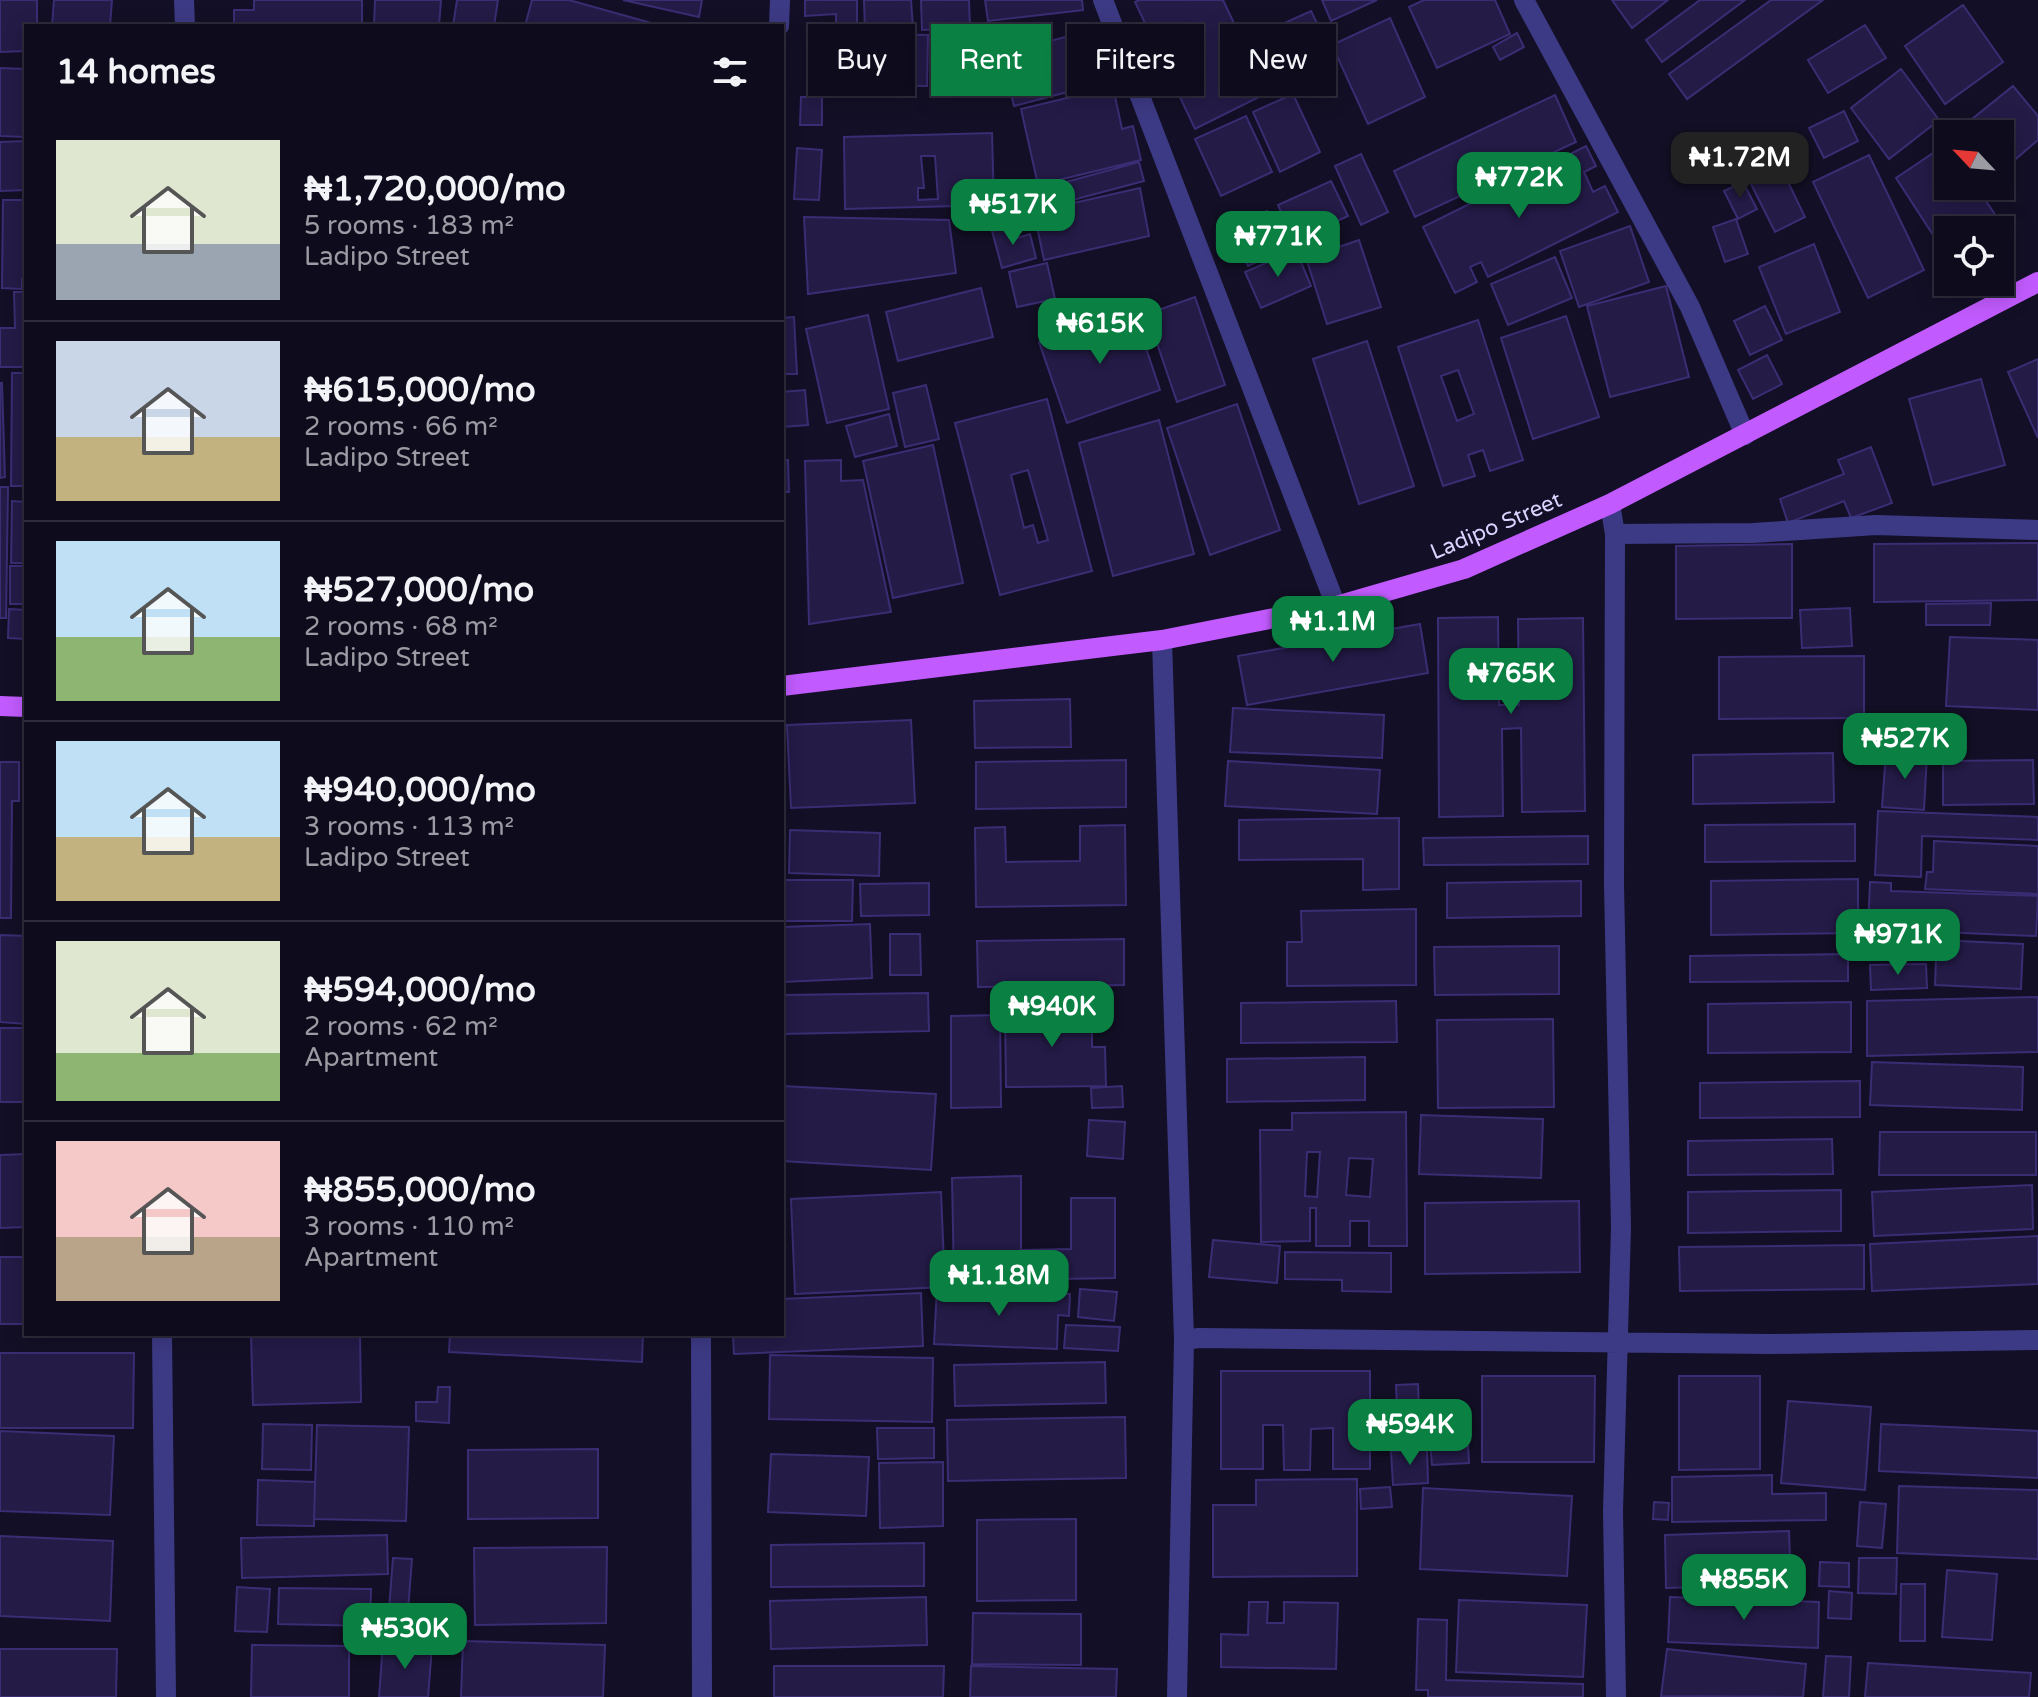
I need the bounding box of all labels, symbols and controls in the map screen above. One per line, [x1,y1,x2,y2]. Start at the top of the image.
chip: Buy [808,24,915,96]
chip: Rent [931,24,1051,96]
chip: Filters [1067,24,1204,96]
chip: New [1220,24,1336,96]
icon: filters [708,50,752,94]
text: 14 homes [56,52,216,93]
north arrow [1934,120,2014,200]
map controls [1934,120,2014,296]
pin: ₦1.72M [1675,132,1805,200]
text: ₦1.72M [1689,142,1791,173]
pin: ₦772K [1463,152,1575,220]
text: ₦772K [1475,162,1563,193]
text: ₦1,720,000/mo [304,169,566,210]
icon: home [120,172,216,268]
pin: ₦517K [957,179,1069,247]
text: ₦517K [969,189,1057,220]
text: 5 rooms · 183 m² [304,210,514,241]
pin: ₦771K [1222,211,1334,279]
button: locate [1934,216,2014,296]
text: ₦771K [1234,221,1322,252]
text: Ladipo Street [304,241,470,272]
pin: ₦615K [1044,298,1156,366]
text: ₦615K [1056,308,1144,339]
text: ₦615,000/mo [304,370,536,411]
icon: home [120,373,216,469]
text: 2 rooms · 66 m² [304,411,498,442]
text: Ladipo Street [304,442,470,473]
street label: Ladipo Street [1426,487,1566,565]
text: ₦527,000/mo [304,570,534,611]
icon: home [120,573,216,669]
pin: ₦1.1M [1277,596,1389,664]
text: ₦1.1M [1290,606,1376,637]
text: 2 rooms · 68 m² [304,611,498,642]
text: Ladipo Street [304,642,470,673]
pin: ₦765K [1455,648,1567,716]
text: ₦765K [1467,658,1555,689]
pin: ₦527K [1849,713,1961,781]
text: ₦527K [1861,723,1949,754]
text: ₦940,000/mo [304,770,536,811]
icon: home [120,773,216,869]
text: 3 rooms · 113 m² [304,811,514,842]
text: Ladipo Street [304,842,470,873]
pin: ₦971K [1842,909,1954,977]
text: ₦971K [1854,919,1942,950]
text: ₦594,000/mo [304,970,536,1011]
icon: home [120,973,216,1069]
pin: ₦940K [996,981,1108,1049]
text: ₦940K [1008,991,1096,1022]
text: 2 rooms · 62 m² [304,1011,498,1042]
text: Apartment [304,1042,438,1073]
text: ₦855,000/mo [304,1170,536,1211]
icon: home [120,1173,216,1269]
text: 3 rooms · 110 m² [304,1211,514,1242]
text: Apartment [304,1242,438,1273]
pin: ₦1.18M [934,1250,1064,1318]
text: ₦1.18M [948,1260,1050,1291]
pin: ₦594K [1354,1399,1466,1467]
text: ₦594K [1366,1409,1454,1440]
pin: ₦855K [1688,1554,1800,1622]
text: ₦855K [1700,1564,1788,1595]
pin: ₦530K [349,1603,461,1671]
text: ₦530K [361,1613,449,1644]

